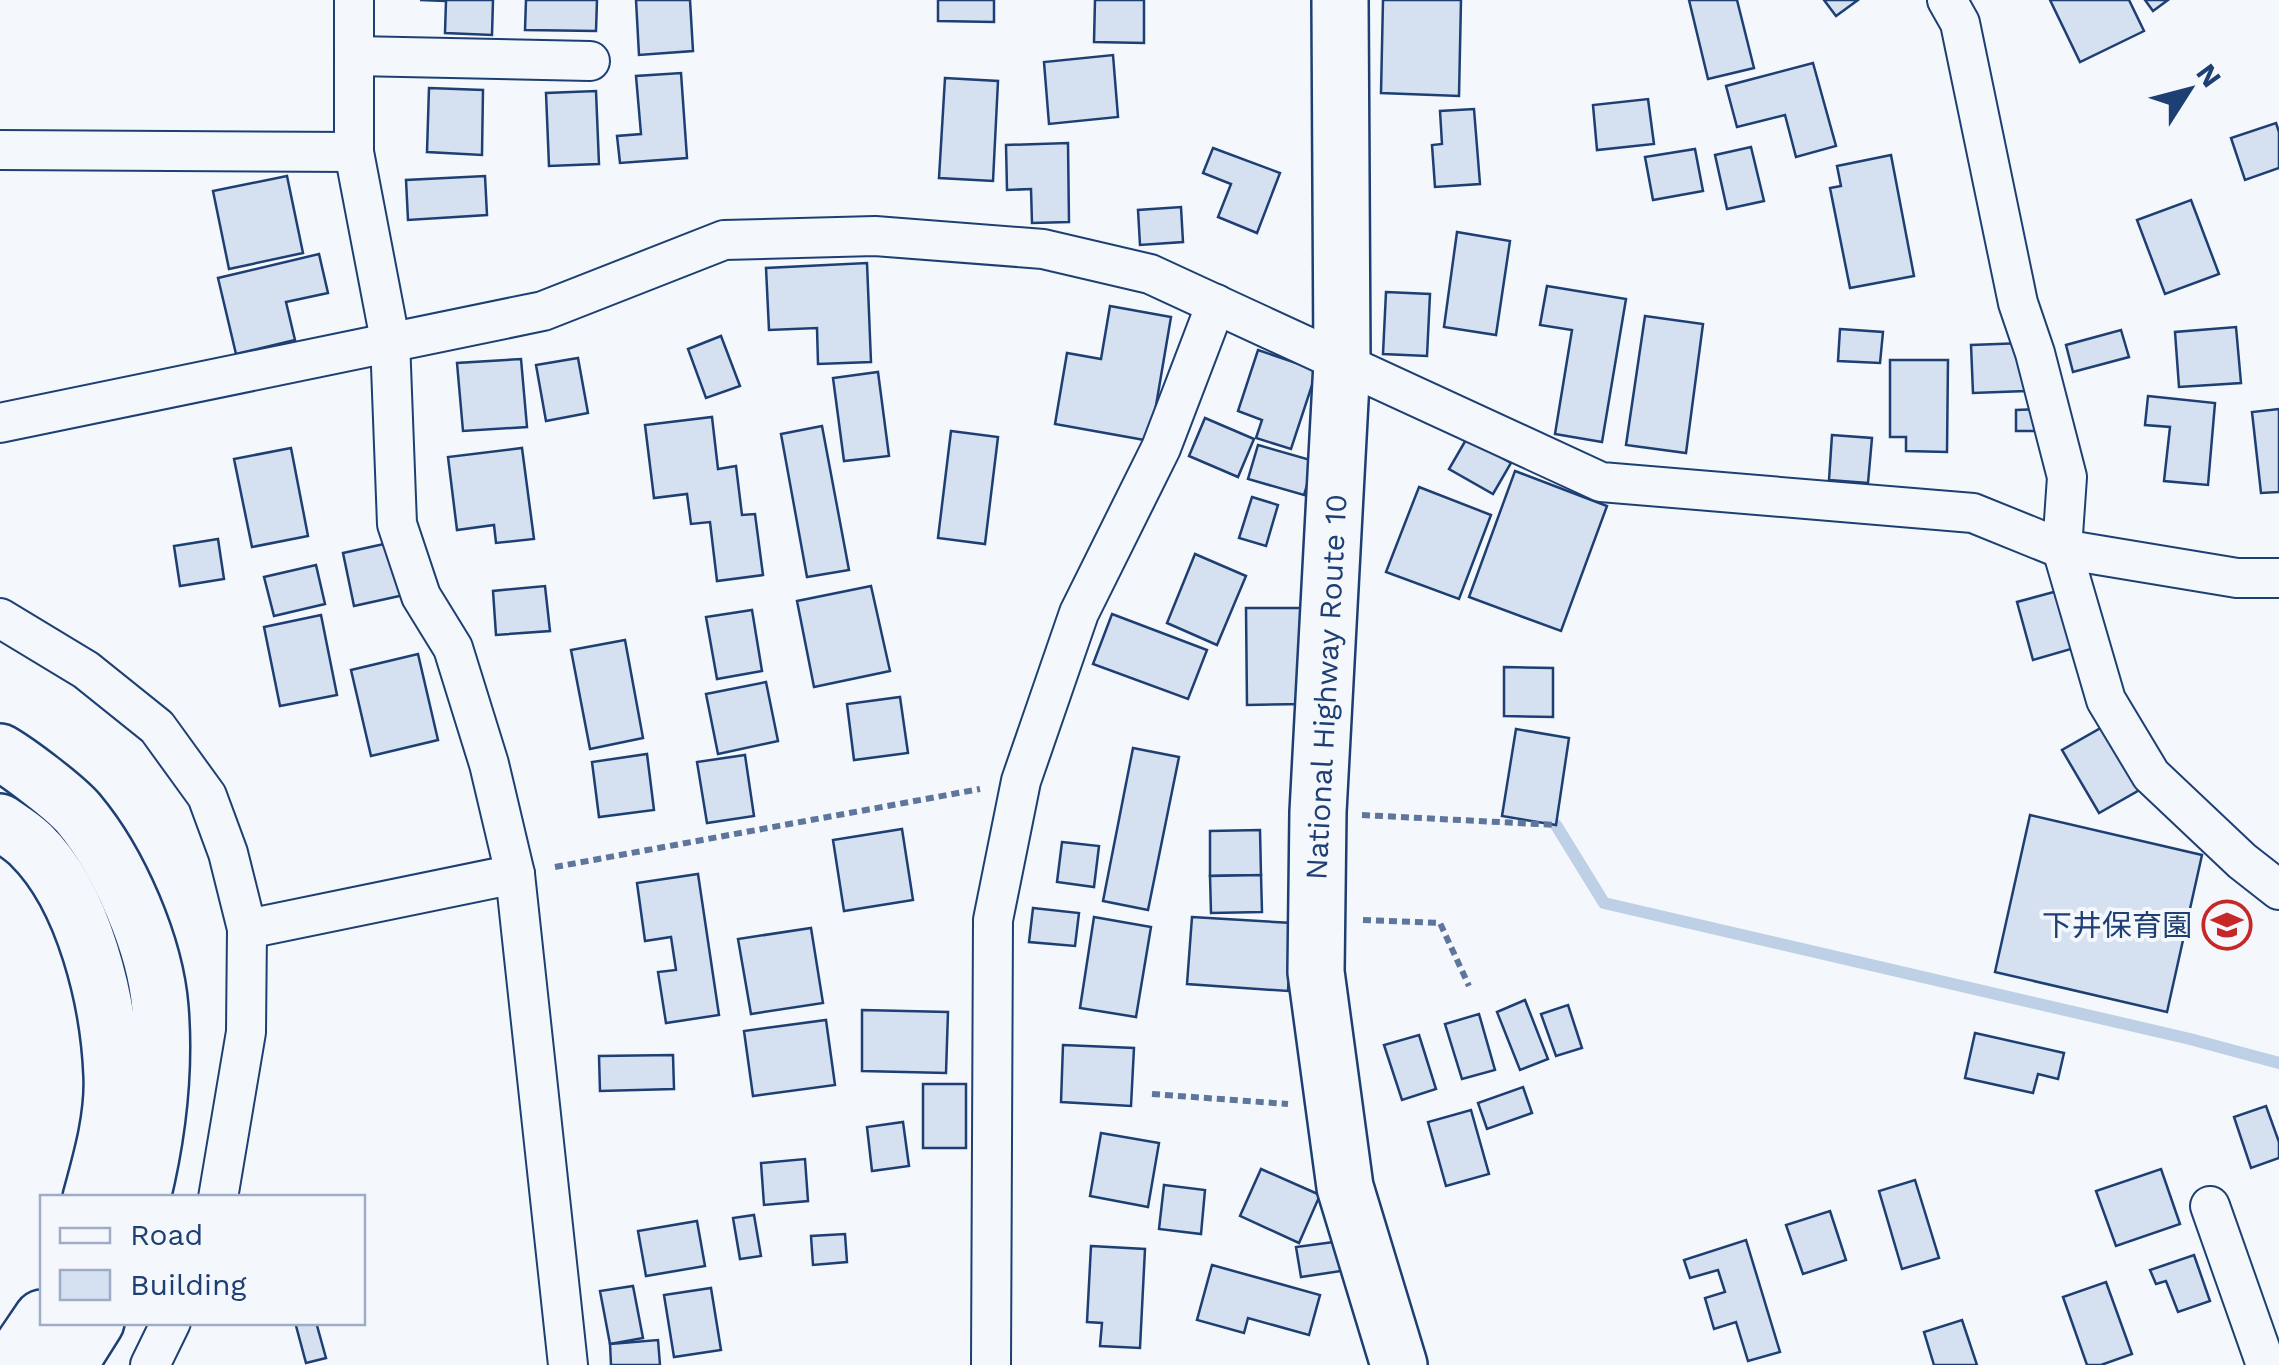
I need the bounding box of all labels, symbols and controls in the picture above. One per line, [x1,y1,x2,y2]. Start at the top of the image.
north arrow [2139,40,2239,140]
text: N [2189,58,2228,94]
street label: National Highway Route 10 [1298,493,1354,881]
school or university icon: 下井保育園 [2201,899,2253,951]
place label: 下井保育園 [2042,908,2192,943]
legend [40,1195,365,1325]
text: Road [130,1217,203,1252]
text: Building [130,1267,247,1302]

